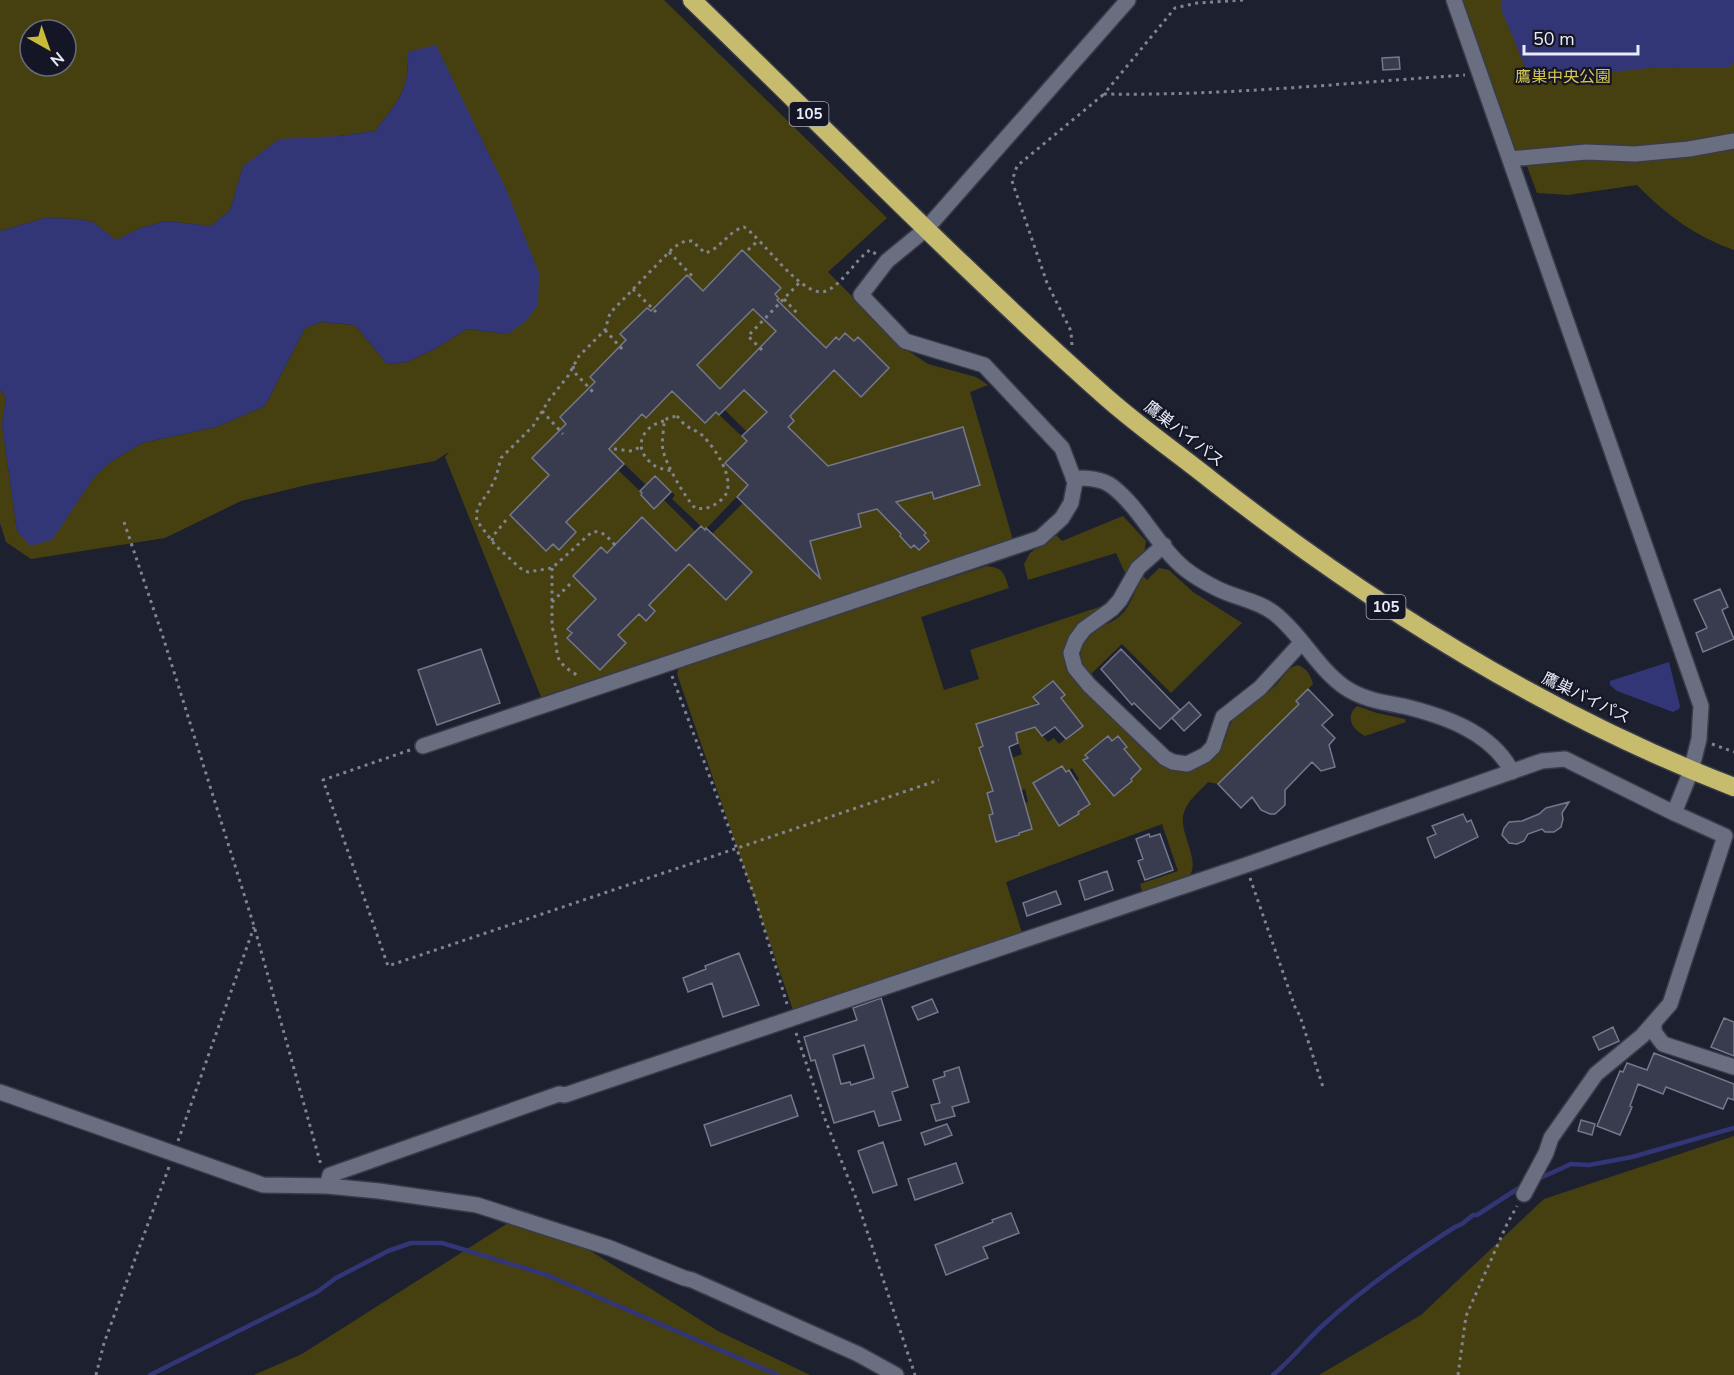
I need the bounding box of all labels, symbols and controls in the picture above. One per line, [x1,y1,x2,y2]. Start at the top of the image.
north arrow [18,18,78,78]
scale bar [1524,18,1638,56]
text: 50 m [1533,27,1575,51]
text: N [45,46,69,71]
park label: 鷹巣中央公園 [1515,66,1611,88]
road number: 105 [790,102,828,126]
street label: 鷹巣バイパス [1140,396,1228,472]
road number: 105 [1366,595,1406,619]
street label: 鷹巣バイパス [1538,667,1634,729]

